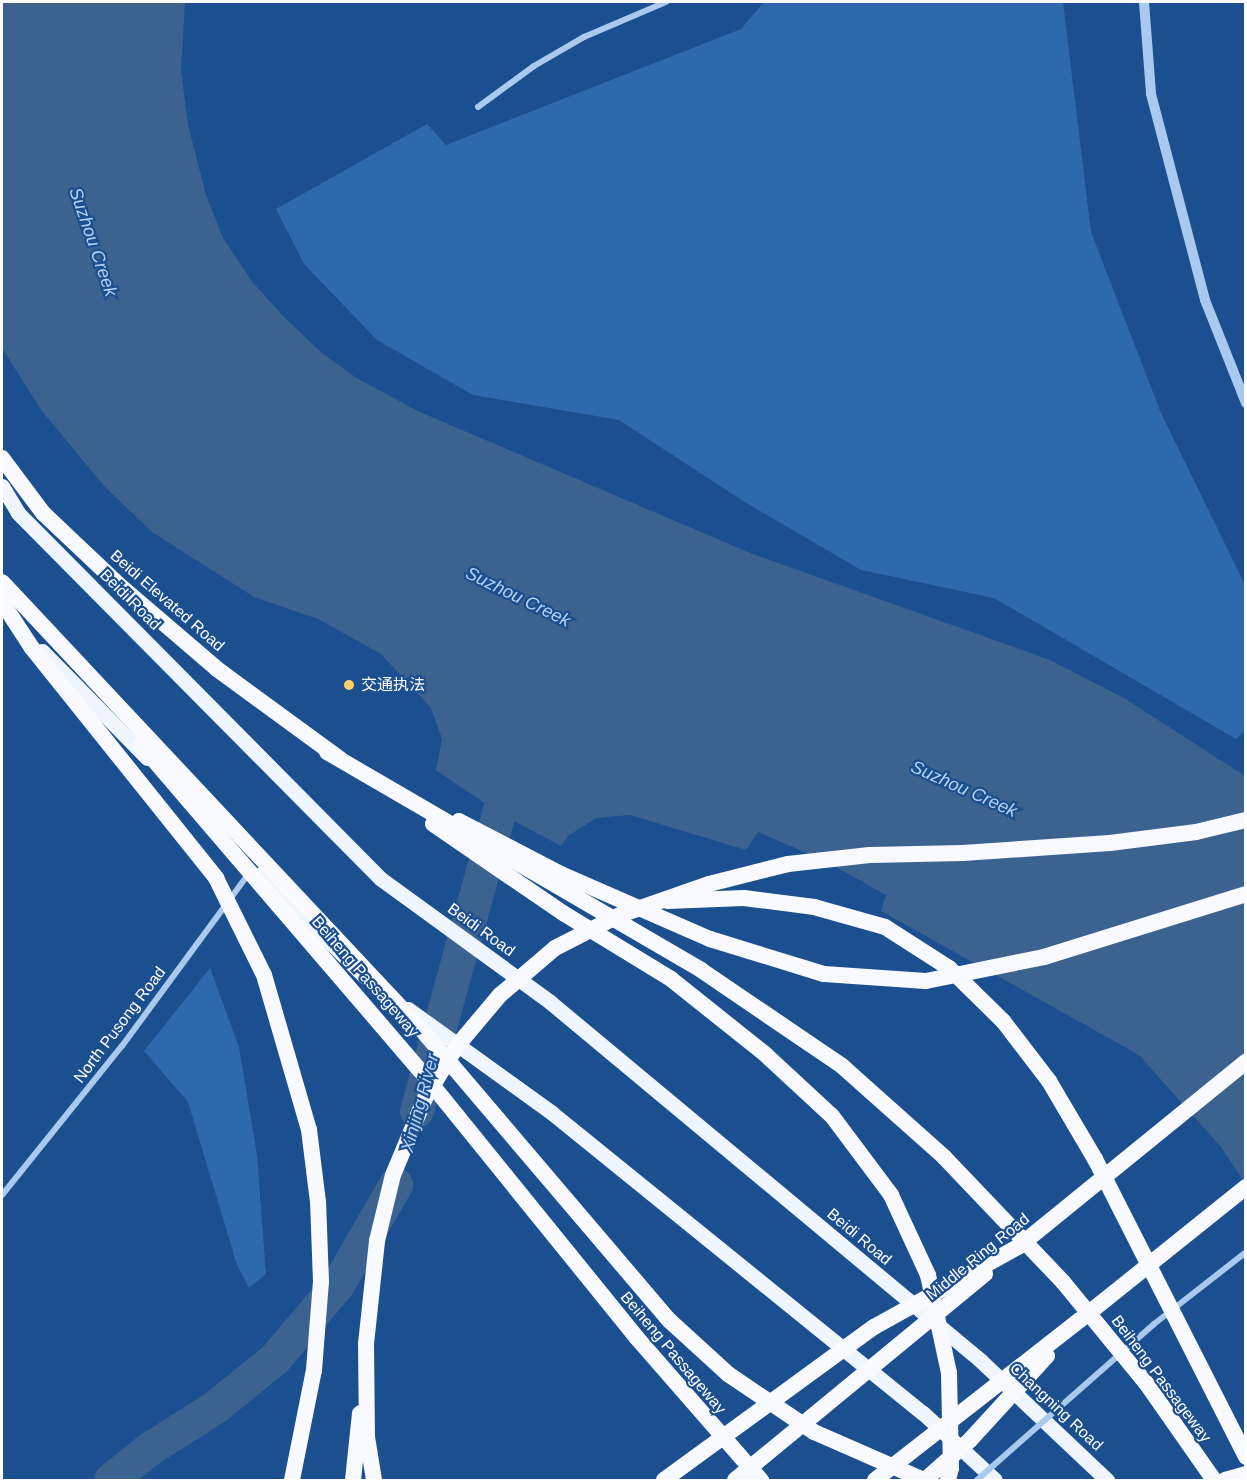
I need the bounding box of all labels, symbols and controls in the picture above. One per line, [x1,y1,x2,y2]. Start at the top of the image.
water label: Suzhou Creek [64,185,122,299]
street label: Beidi Elevated Road [106,546,228,656]
water label: Suzhou Creek [462,562,574,632]
street label: Beidi Road [96,566,164,634]
place label: 交通执法 [361,675,425,695]
marker: 交通执法 [342,678,356,692]
water label: Suzhou Creek [908,756,1020,822]
street label: Beidi Road [444,899,518,961]
street label: Beiheng Passageway [307,913,423,1041]
street label: North Pusong Road [70,963,170,1087]
water label: Xinjing River [396,1051,444,1155]
street label: Beidi Road [823,1204,895,1270]
street label: Middle Ring Road [923,1210,1033,1304]
street label: Beiheng Passageway [616,1288,730,1418]
street label: Beiheng Passageway [1107,1312,1215,1446]
street label: Changning Road [1006,1359,1106,1455]

